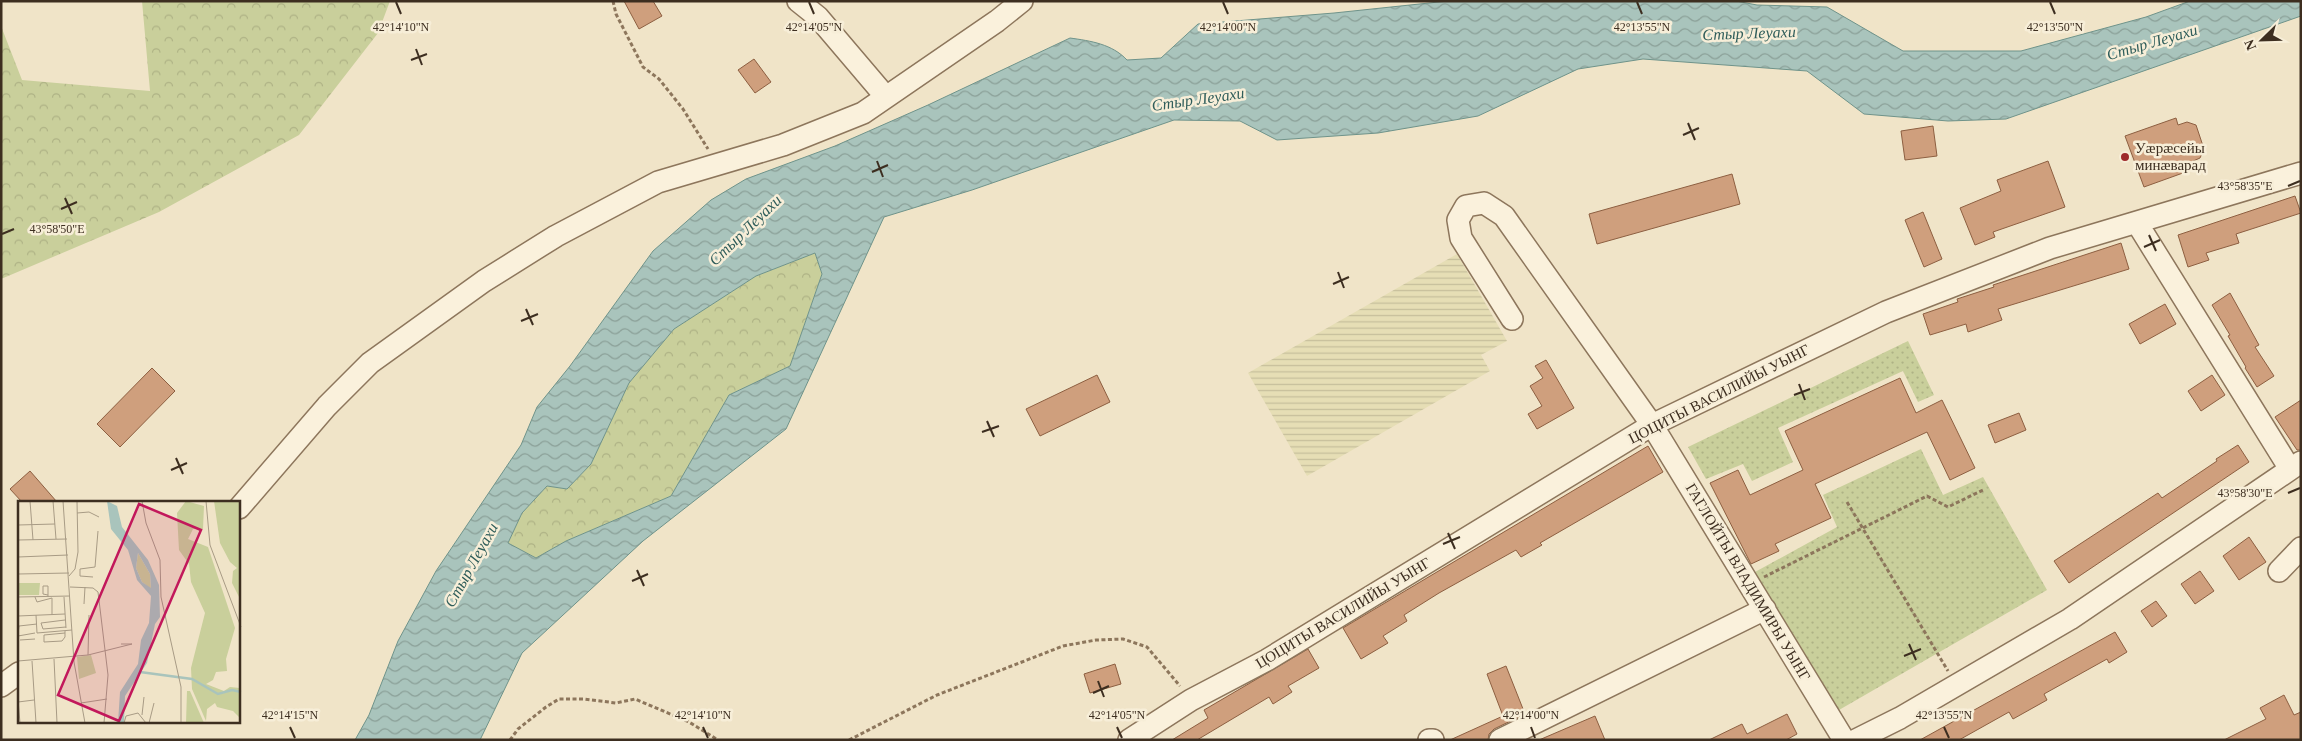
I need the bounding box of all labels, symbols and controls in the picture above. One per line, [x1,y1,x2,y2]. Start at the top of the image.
north arrow [2237,15,2287,65]
text: 42°14'10"N [373,20,430,34]
text: 42°14'05"N [786,20,843,34]
text: 42°14'00"N [1200,20,1257,34]
text: 42°13'55"N [1614,20,1671,34]
text: 42°13'50"N [2027,20,2084,34]
water label: Стыр Леуахи [2105,21,2200,64]
water label: Стыр Леуахи [1702,23,1796,44]
text: N [2242,37,2259,52]
water label: Стыр Леуахи [1151,84,1246,115]
place label: Уæрæсейы минæварад [2135,140,2206,173]
marker: Уæрæсейы минæварад [2119,151,2131,163]
text: 43°58'35"E [2217,179,2273,193]
water label: Стыр Леуахи [705,191,785,269]
text: 43°58'50"E [29,222,85,236]
street label: ЦОЦИТЫ ВАСИЛИЙЫ УЫНГ [1626,341,1812,447]
street label: ГАГЛОЙТЫ ВЛАДИМИРЫ УЫНГ [1683,480,1814,684]
text: 43°58'30"E [2217,486,2273,500]
inset map [18,501,240,724]
water label: Стыр Леуахи [441,520,502,610]
street label: ЦОЦИТЫ ВАСИЛИЙЫ УЫНГ [1253,554,1434,672]
text: 42°14'15"N [262,708,319,722]
text: 42°14'10"N [675,708,732,722]
text: 42°14'05"N [1089,708,1146,722]
text: 42°14'00"N [1503,708,1560,722]
text: 42°13'55"N [1916,708,1973,722]

